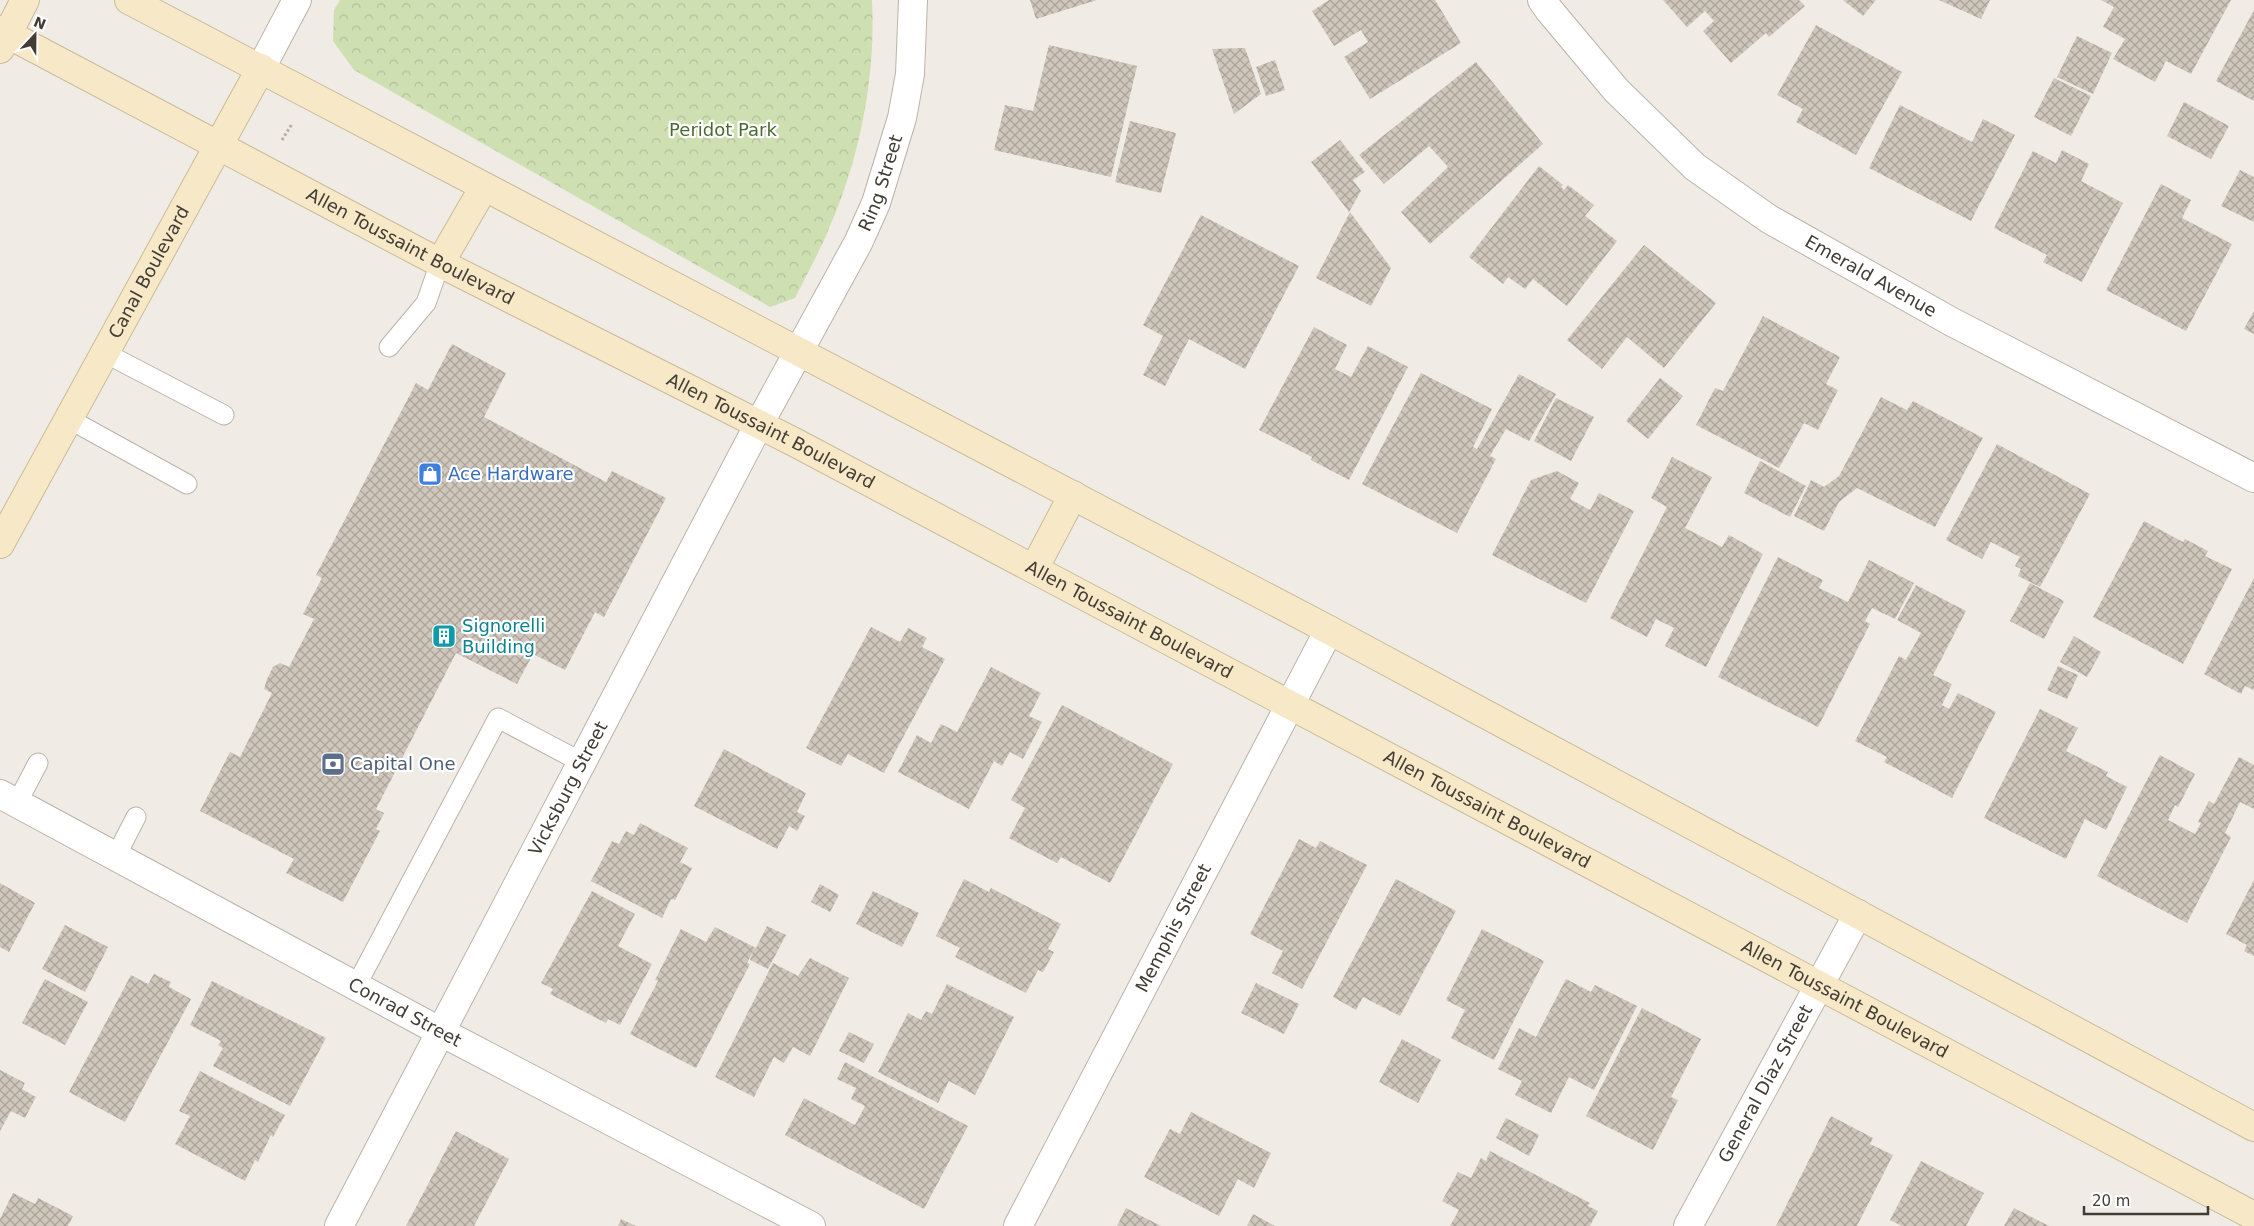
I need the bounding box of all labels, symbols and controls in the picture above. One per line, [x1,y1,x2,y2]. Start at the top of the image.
north arrow [10,10,60,60]
text: N [31,13,48,33]
park label: Peridot Park [669,119,777,140]
street label: Ring Street [854,132,906,234]
street label: Allen Toussaint Boulevard [303,183,518,309]
street label: Canal Boulevard [104,202,193,342]
street label: Emerald Avenue [1801,230,1940,321]
street label: Allen Toussaint Boulevard [664,368,879,493]
shop icon: Ace Hardware [417,461,443,487]
place label: Ace Hardware [448,463,574,484]
street label: Allen Toussaint Boulevard [1022,556,1237,683]
place label: Signorelli Building [462,615,545,657]
building icon: Signorelli Building [431,623,457,649]
street label: Vicksburg Street [524,717,611,859]
street label: Allen Toussaint Boulevard [1380,746,1594,872]
bank icon: Capital One [320,751,346,777]
place label: Capital One [350,753,456,774]
street label: Memphis Street [1131,860,1215,996]
street label: Allen Toussaint Boulevard [1738,935,1952,1062]
street label: Conrad Street [345,973,465,1051]
street label: General Diaz Street [1714,1001,1817,1166]
scale bar [2084,1184,2208,1216]
text: 20 m [2092,1192,2130,1210]

